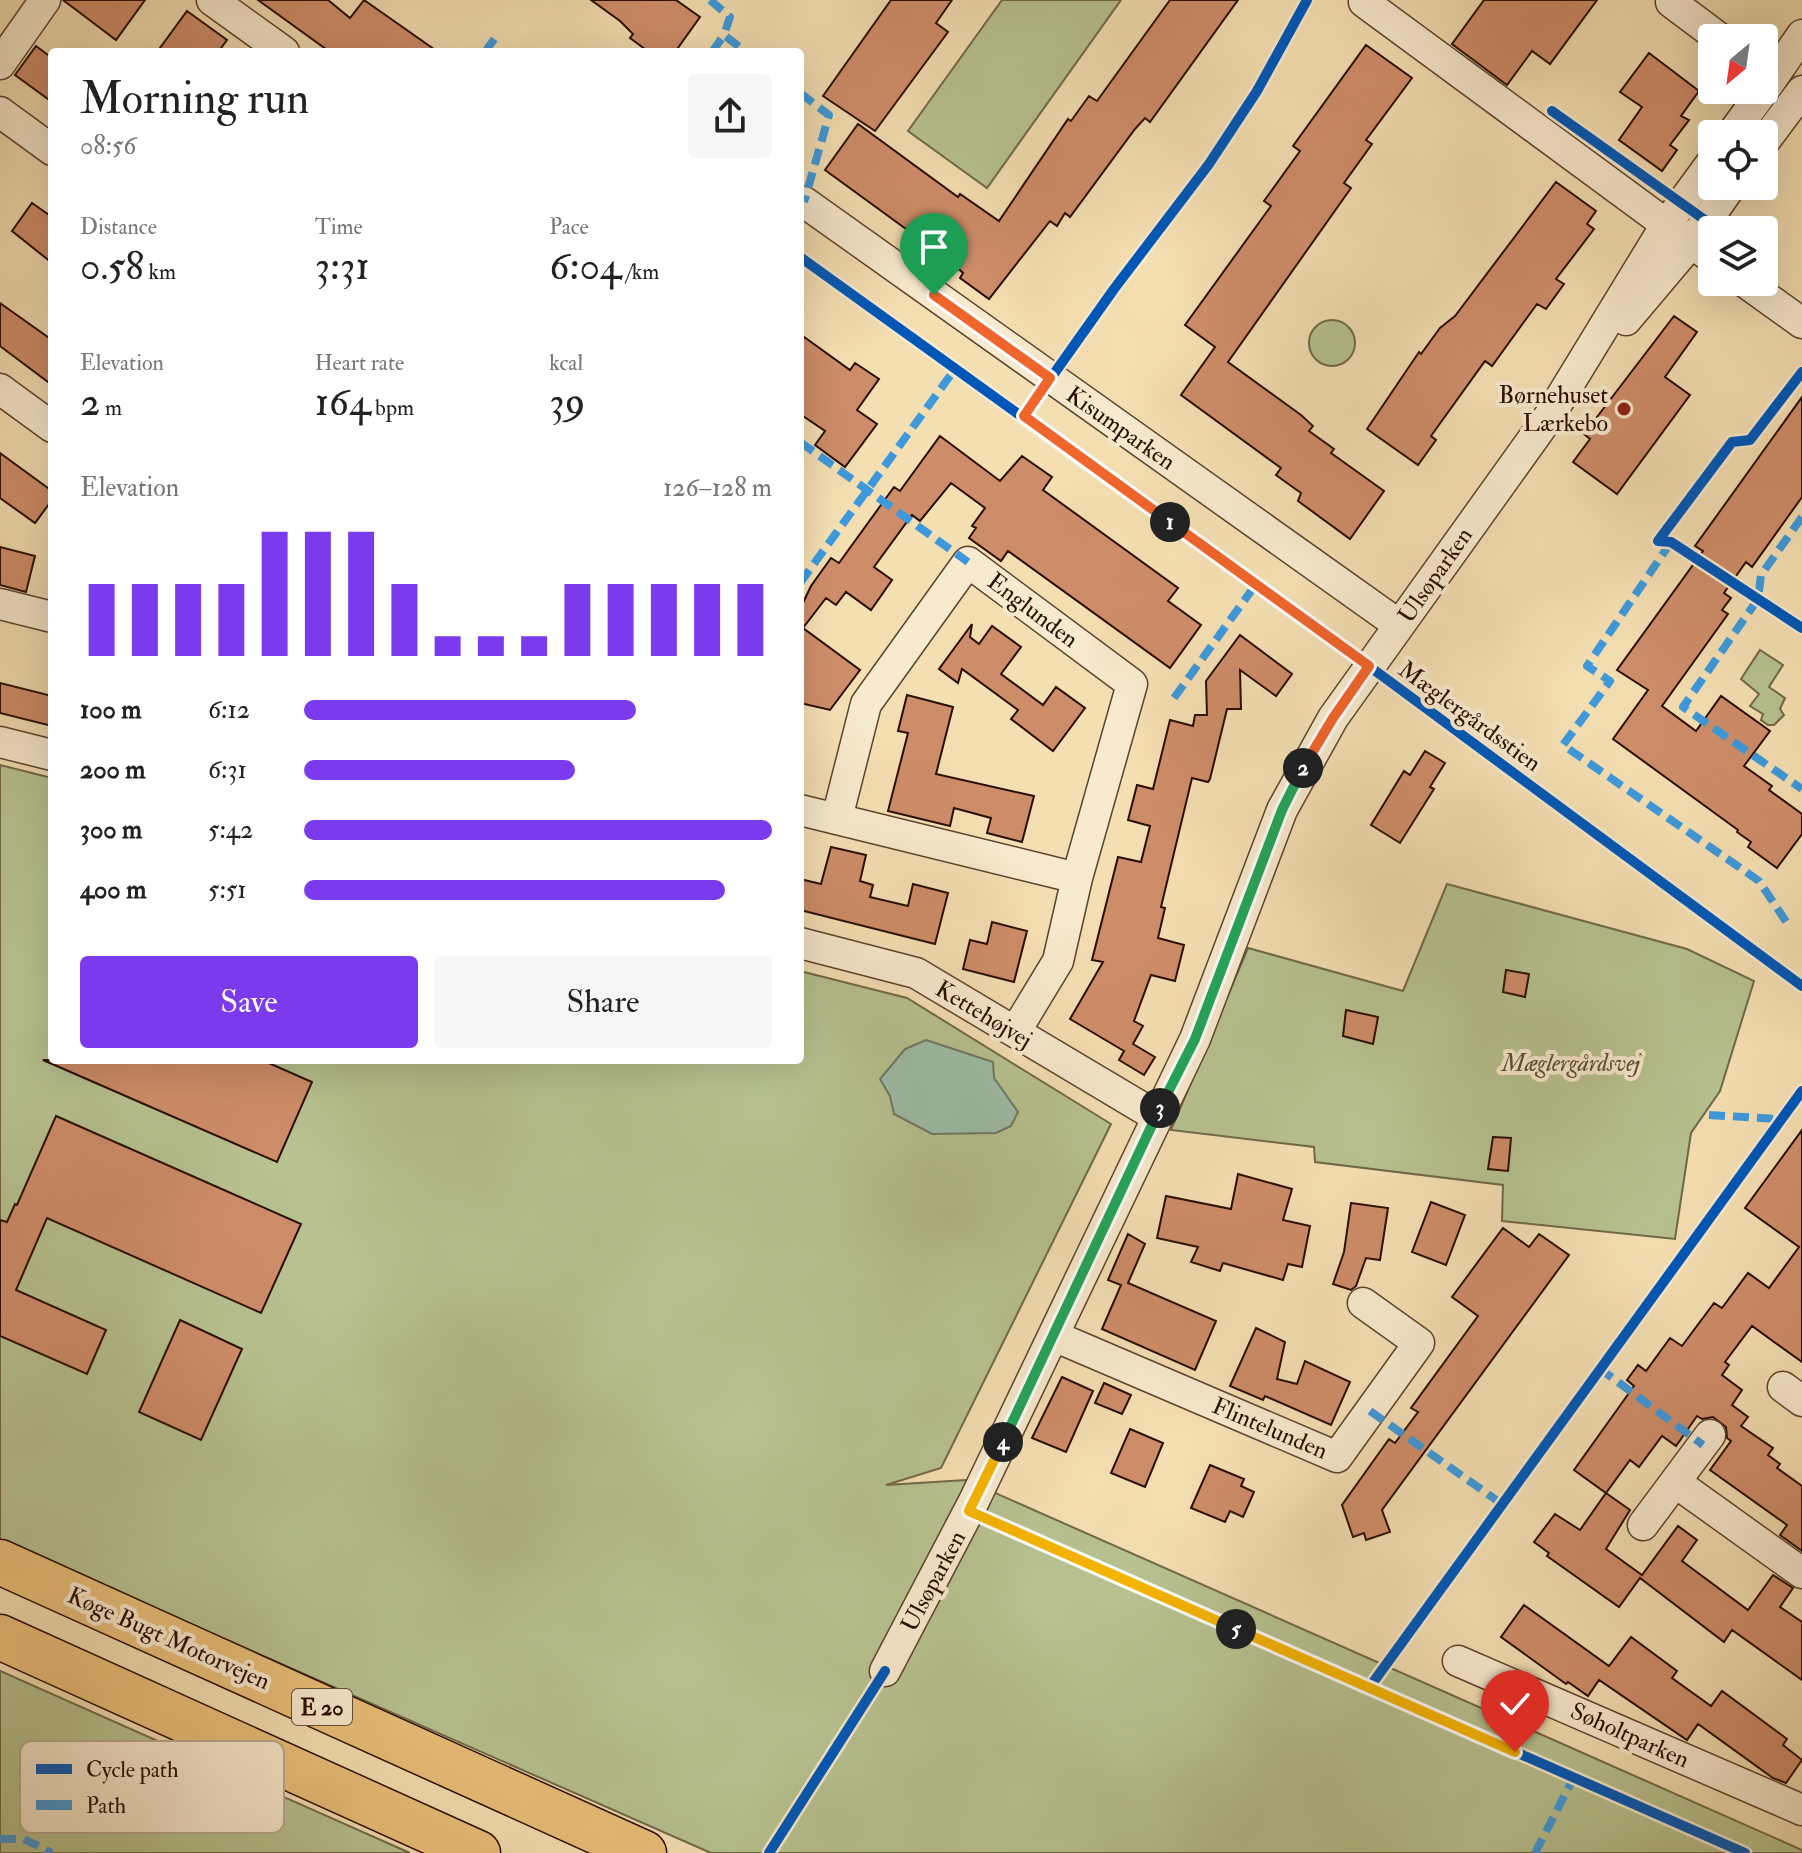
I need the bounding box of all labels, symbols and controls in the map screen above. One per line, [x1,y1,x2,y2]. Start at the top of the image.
north arrow [1698,24,1778,104]
map controls [1698,24,1778,296]
text: Morning run [80,72,309,127]
button: share [688,74,772,158]
button: locate [1698,120,1778,200]
text: 08:56 [80,130,136,162]
text: Distance [80,213,157,241]
text: Time [315,213,363,241]
text: Pace [549,213,589,241]
pin [900,213,968,295]
button: layers [1698,216,1778,296]
icon: arrive [912,225,956,269]
text: 0.58 [80,241,144,292]
text: 3:31 [315,241,370,292]
text: 6:04 [549,241,621,292]
text: km [144,258,176,286]
text: /km [621,258,659,286]
text: Elevation [80,349,164,377]
text: Heart rate [315,349,404,377]
text: kcal [549,349,583,377]
text: 2 [80,377,100,428]
text: 164 [315,377,370,428]
text: 39 [549,377,585,428]
street label: Kisumparken [1060,379,1182,477]
place label: Børnehuset Lærkebo [1499,380,1608,439]
text: m [100,394,122,422]
text: bpm [370,394,414,422]
marker: Børnehuset Lærkebo [1615,400,1633,418]
text: Elevation [80,472,179,504]
text: 126–128 m [663,472,772,504]
pin: 1 [1150,502,1190,542]
text: 1 [1166,508,1174,536]
street label: Ulsøparken [1391,521,1480,629]
street label: Englunden [981,566,1085,655]
street label: Mæglergårdsstien [1392,654,1547,779]
text: 100 m [80,694,141,726]
text: 6:12 [208,694,250,726]
pin: 2 [1283,748,1323,788]
text: 200 m [80,754,145,786]
text: 6:31 [208,754,247,786]
text: 2 [1297,754,1309,782]
text: 300 m [80,814,142,846]
text: 5:42 [208,814,253,846]
text: 400 m [80,874,146,906]
text: 5:51 [208,874,247,906]
button: Save [80,956,418,1048]
button: Share [434,956,772,1048]
street label: Kettehøjvej [930,973,1038,1055]
park label: Mæglergårdsvej [1500,1048,1642,1079]
pin: 3 [1140,1088,1180,1128]
text: 3 [1156,1094,1164,1122]
street label: Flintelunden [1207,1390,1332,1467]
pin: 4 [983,1422,1023,1462]
text: 4 [997,1428,1009,1456]
street label: Ulsøparken [894,1525,973,1637]
street label: Køge Bugt Motorvejen [63,1580,275,1697]
pin: 5 [1216,1609,1256,1649]
text: 5 [1231,1615,1241,1643]
pin [1481,1670,1549,1752]
icon: check [1493,1682,1537,1726]
road number: E 20 [292,1689,352,1725]
street label: Søholtparken [1565,1695,1694,1775]
legend [20,1741,284,1833]
text: Cycle path [86,1756,179,1785]
text: Path [86,1792,127,1820]

